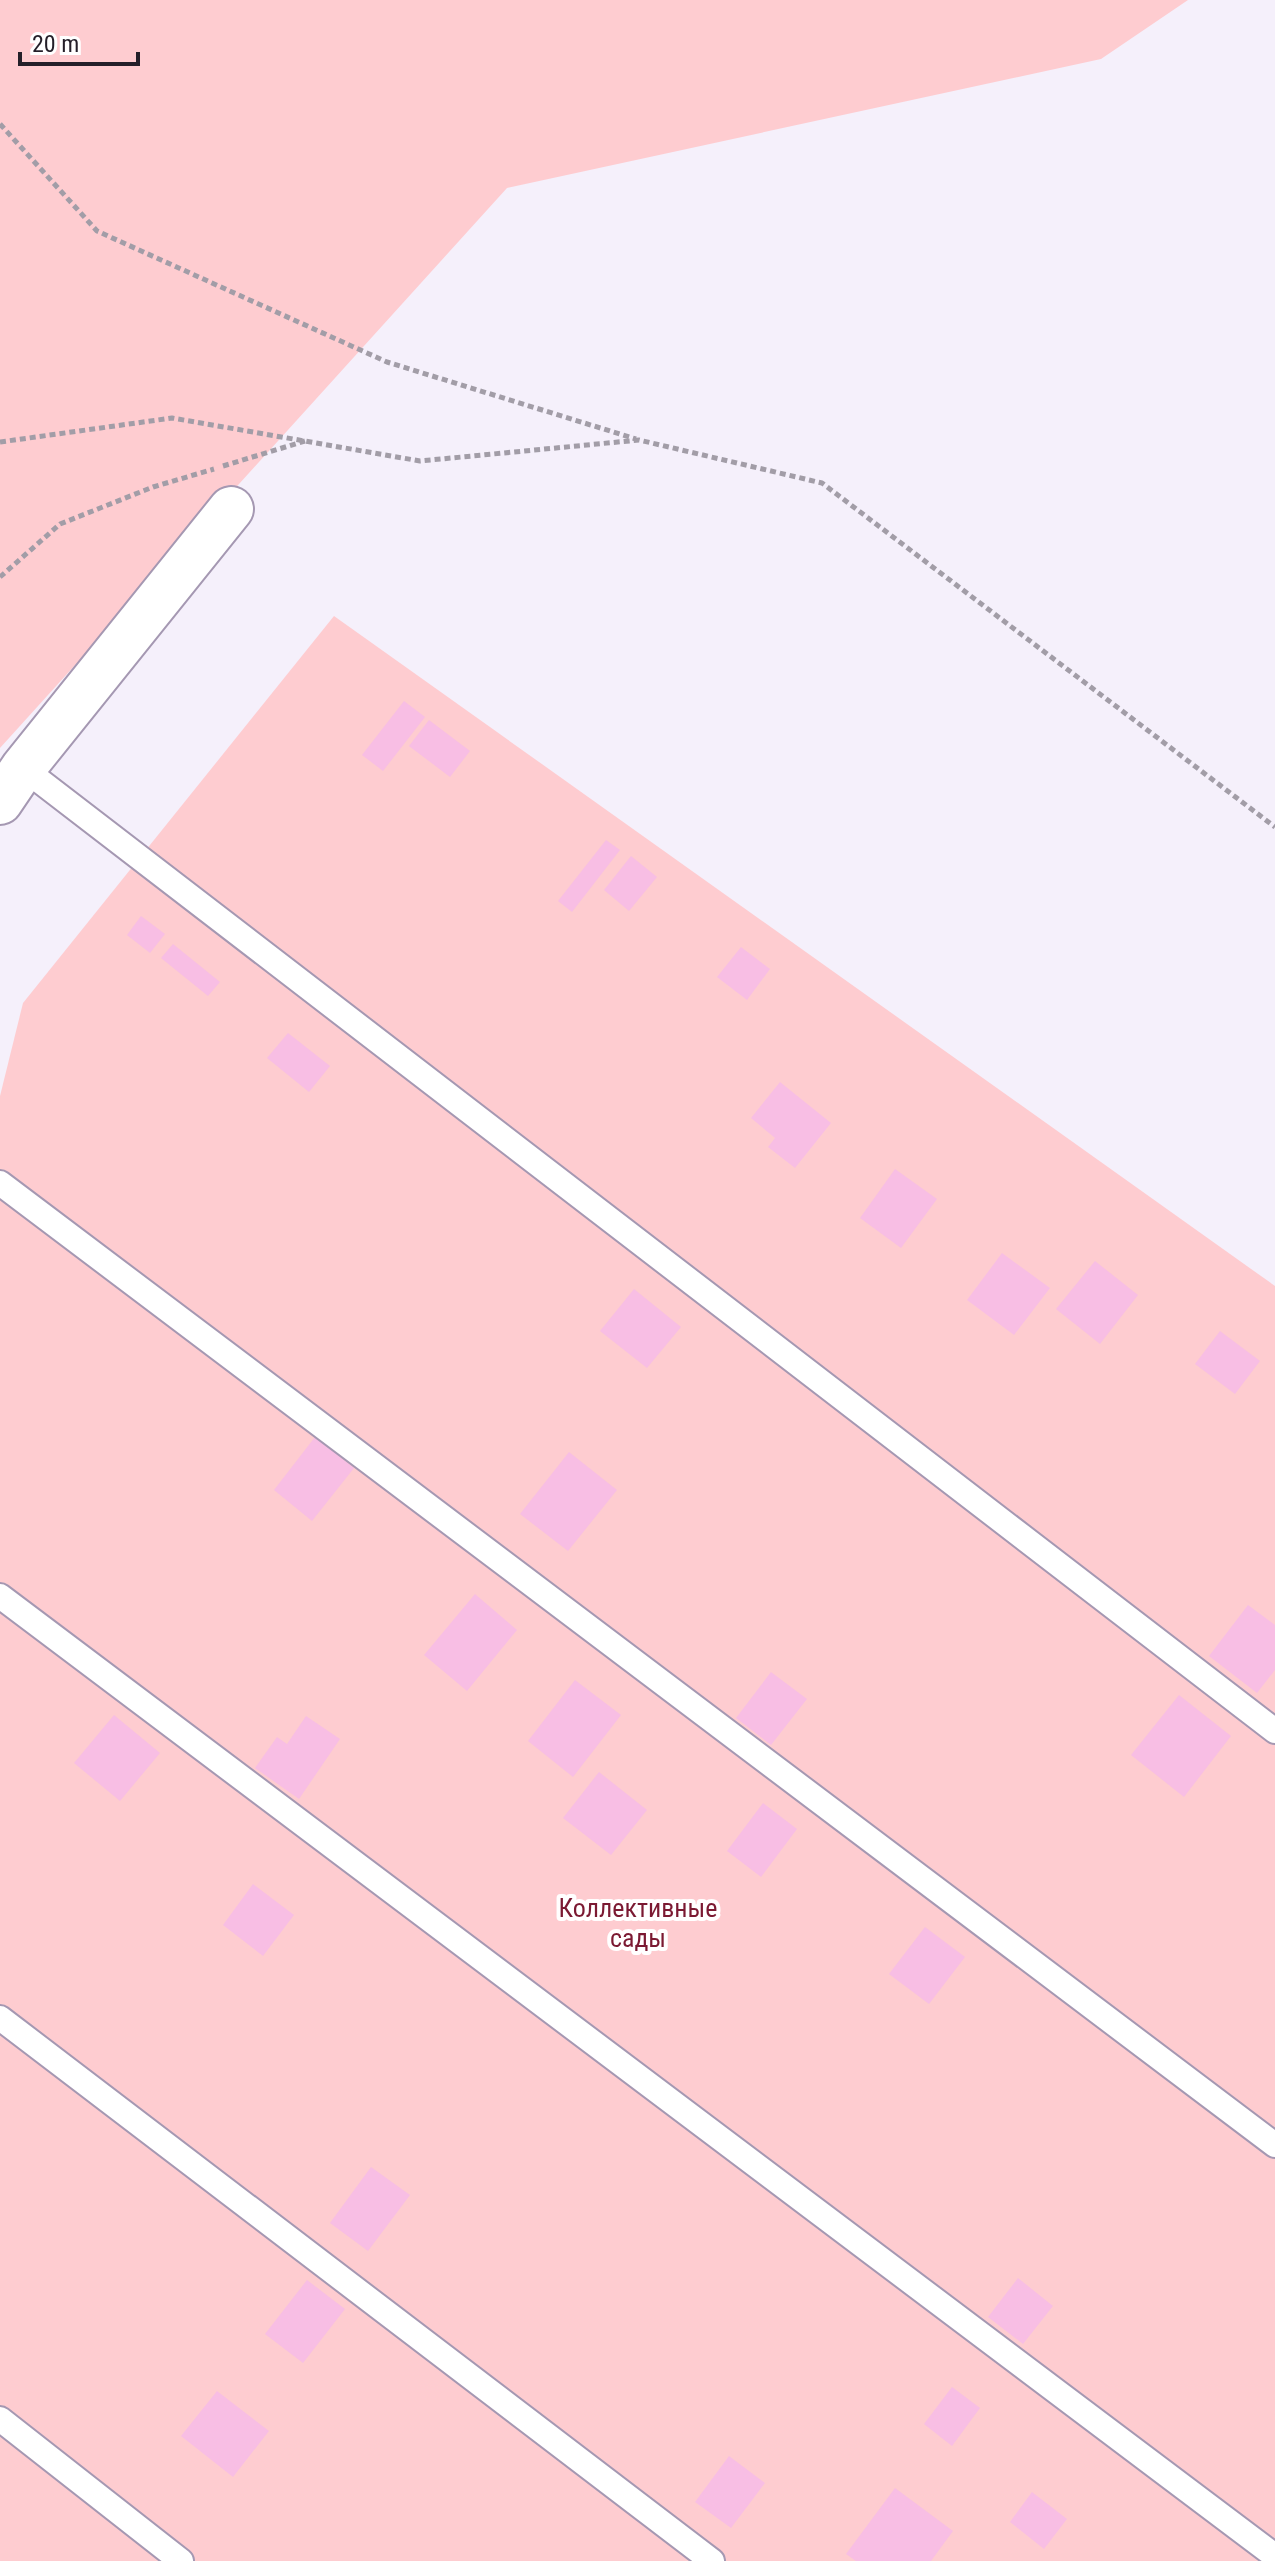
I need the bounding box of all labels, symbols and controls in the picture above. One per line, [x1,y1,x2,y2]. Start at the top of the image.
scale bar [20,16,138,66]
text: 20 m [32,30,79,58]
park label: Коллективные сады [559,1893,717,1953]

